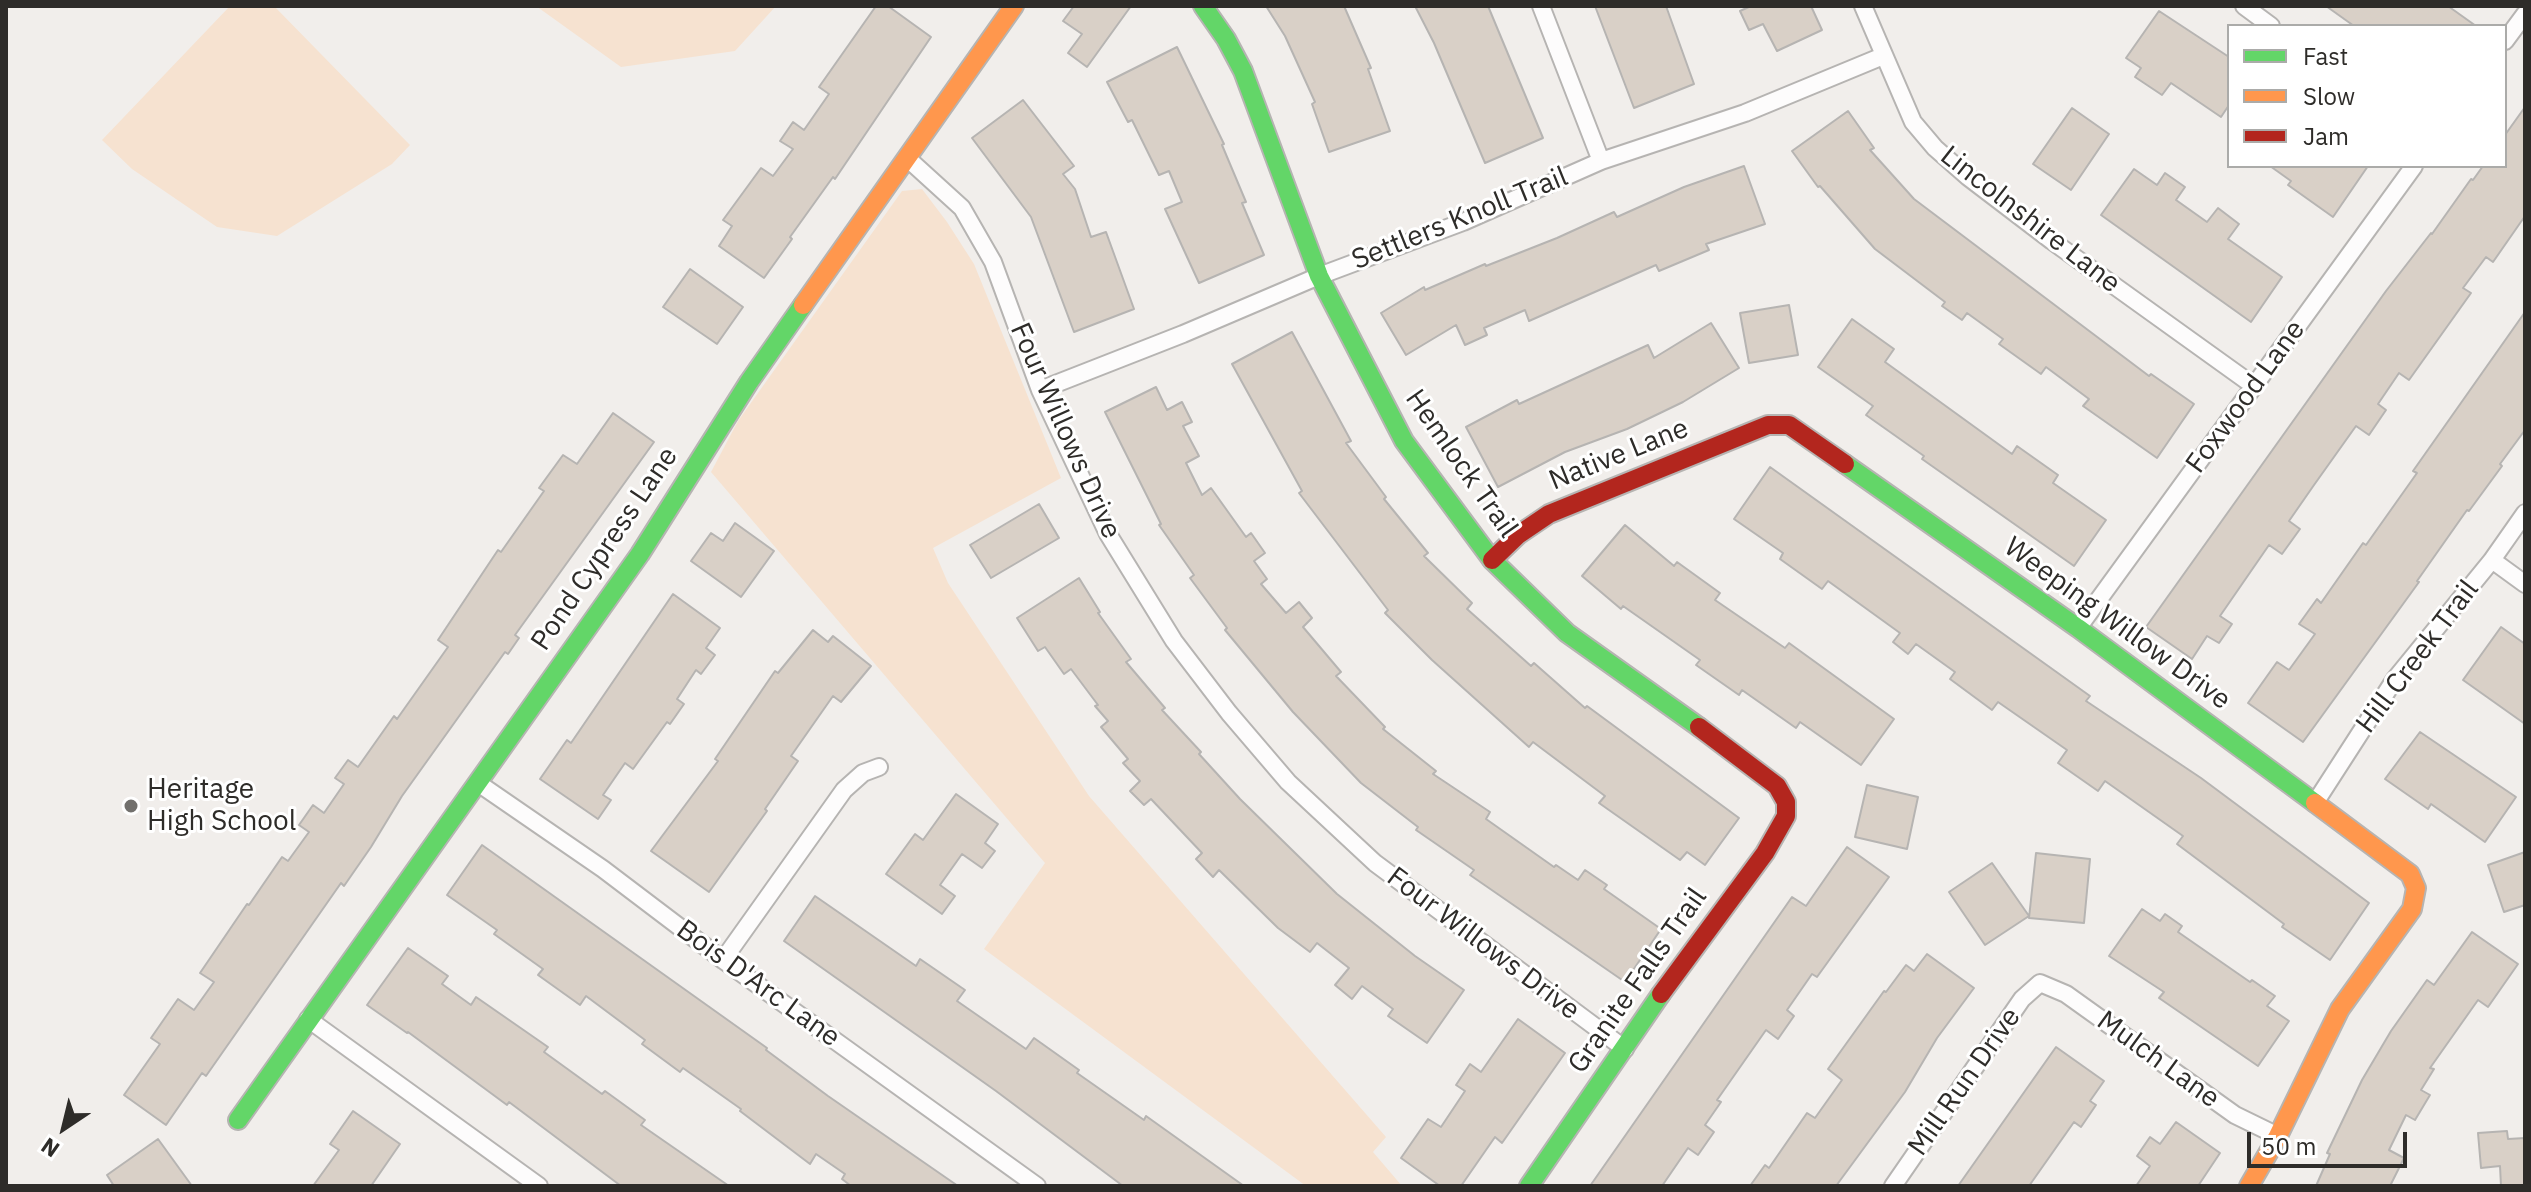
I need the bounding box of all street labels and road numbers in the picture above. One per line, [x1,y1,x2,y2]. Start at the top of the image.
street label: Lincolnshire Lane [1933,139,2127,301]
street label: Settlers Knoll Trail [1347,160,1573,278]
street label: Foxwood Lane [2179,314,2313,480]
street label: Four Willows Drive [1002,318,1128,544]
street label: Hemlock Trail [1398,384,1524,544]
street label: Native Lane [1544,412,1694,498]
street label: Pond Cypress Lane [525,441,685,657]
street label: Weeping Willow Drive [1997,531,2237,717]
street label: Hill Creek Trail [2350,574,2486,740]
street label: Four Willows Drive [1380,861,1586,1027]
street label: Granite Falls Trail [1562,882,1714,1080]
street label: Bois D'Arc Lane [670,913,846,1055]
street label: Mill Run Drive [1902,1002,2028,1162]
street label: Mulch Lane [2090,1004,2226,1116]

